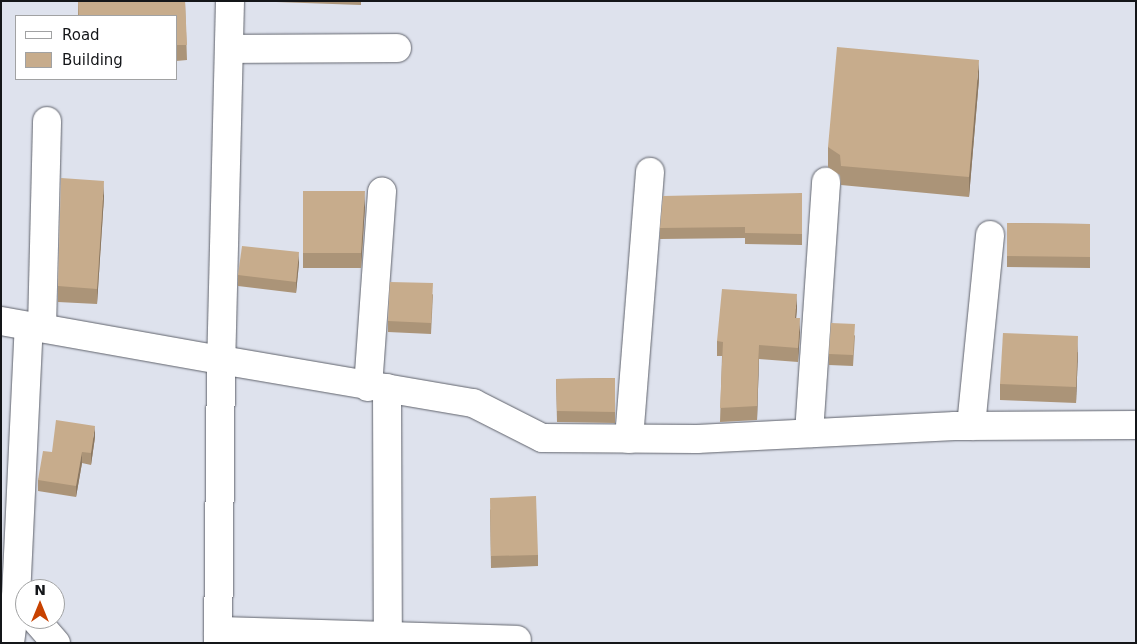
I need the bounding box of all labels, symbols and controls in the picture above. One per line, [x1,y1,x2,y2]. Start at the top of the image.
legend [15,15,178,80]
text: Road [62,26,100,44]
text: Building [62,51,123,69]
north arrow [15,579,65,629]
text: N [34,582,46,598]

